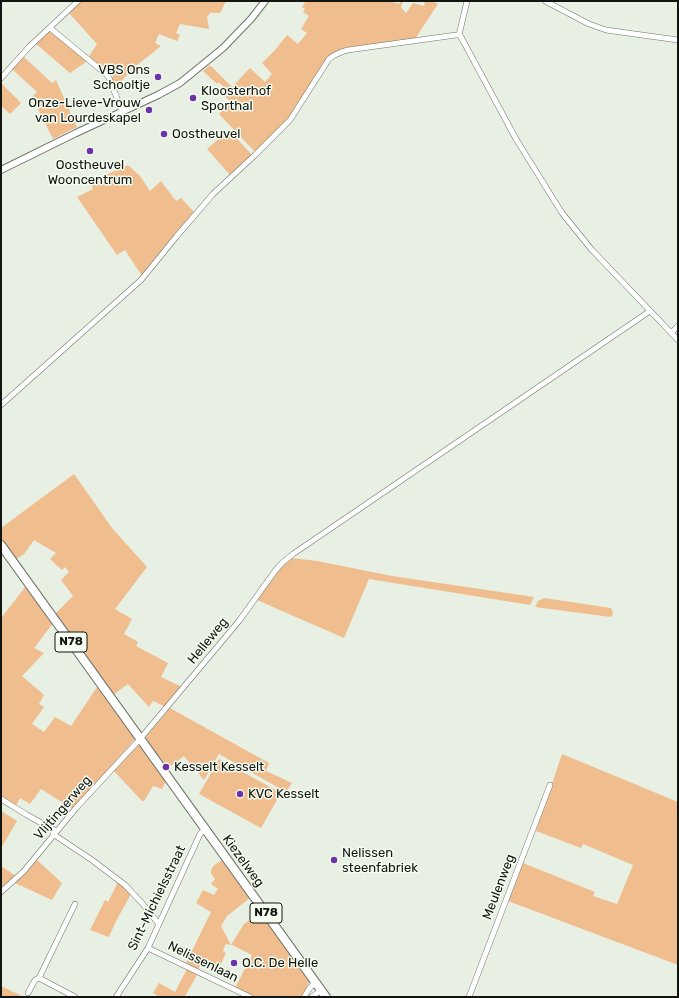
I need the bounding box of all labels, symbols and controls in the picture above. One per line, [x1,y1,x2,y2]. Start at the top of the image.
place label: VBS Ons Schooltje [93,62,150,93]
marker: VBS Ons Schooltje [153,72,163,82]
place label: Kloosterhof Sporthal [201,83,271,114]
marker: Kloosterhof Sporthal [188,93,198,103]
place label: Onze-Lieve-Vrouw van Lourdeskapel [28,95,141,126]
marker: Onze-Lieve-Vrouw van Lourdeskapel [144,105,154,115]
place label: Oostheuvel [172,126,240,142]
marker: Oostheuvel [159,129,169,139]
marker: Oostheuvel Wooncentrum [85,146,95,156]
place label: Oostheuvel Wooncentrum [48,157,132,188]
street label: Helleweg [185,615,231,667]
road number: N78 [55,632,87,652]
place label: Kesselt Kesselt [174,759,264,775]
marker: Kesselt Kesselt [161,762,171,772]
street label: Vlijtingerweg [31,773,95,843]
place label: KVC Kesselt [248,786,319,802]
marker: KVC Kesselt [235,789,245,799]
street label: Kiezelweg [219,832,267,890]
street label: Sint-Michielsstraat [125,843,189,953]
place label: Nelissen steenfabriek [342,845,418,876]
street label: Meulenweg [479,852,519,922]
marker: Nelissen steenfabriek [329,855,339,865]
road number: N78 [250,903,282,923]
street label: Nelissenlaan [165,938,241,986]
place label: O.C. De Helle [242,955,318,971]
marker: O.C. De Helle [229,958,239,968]

